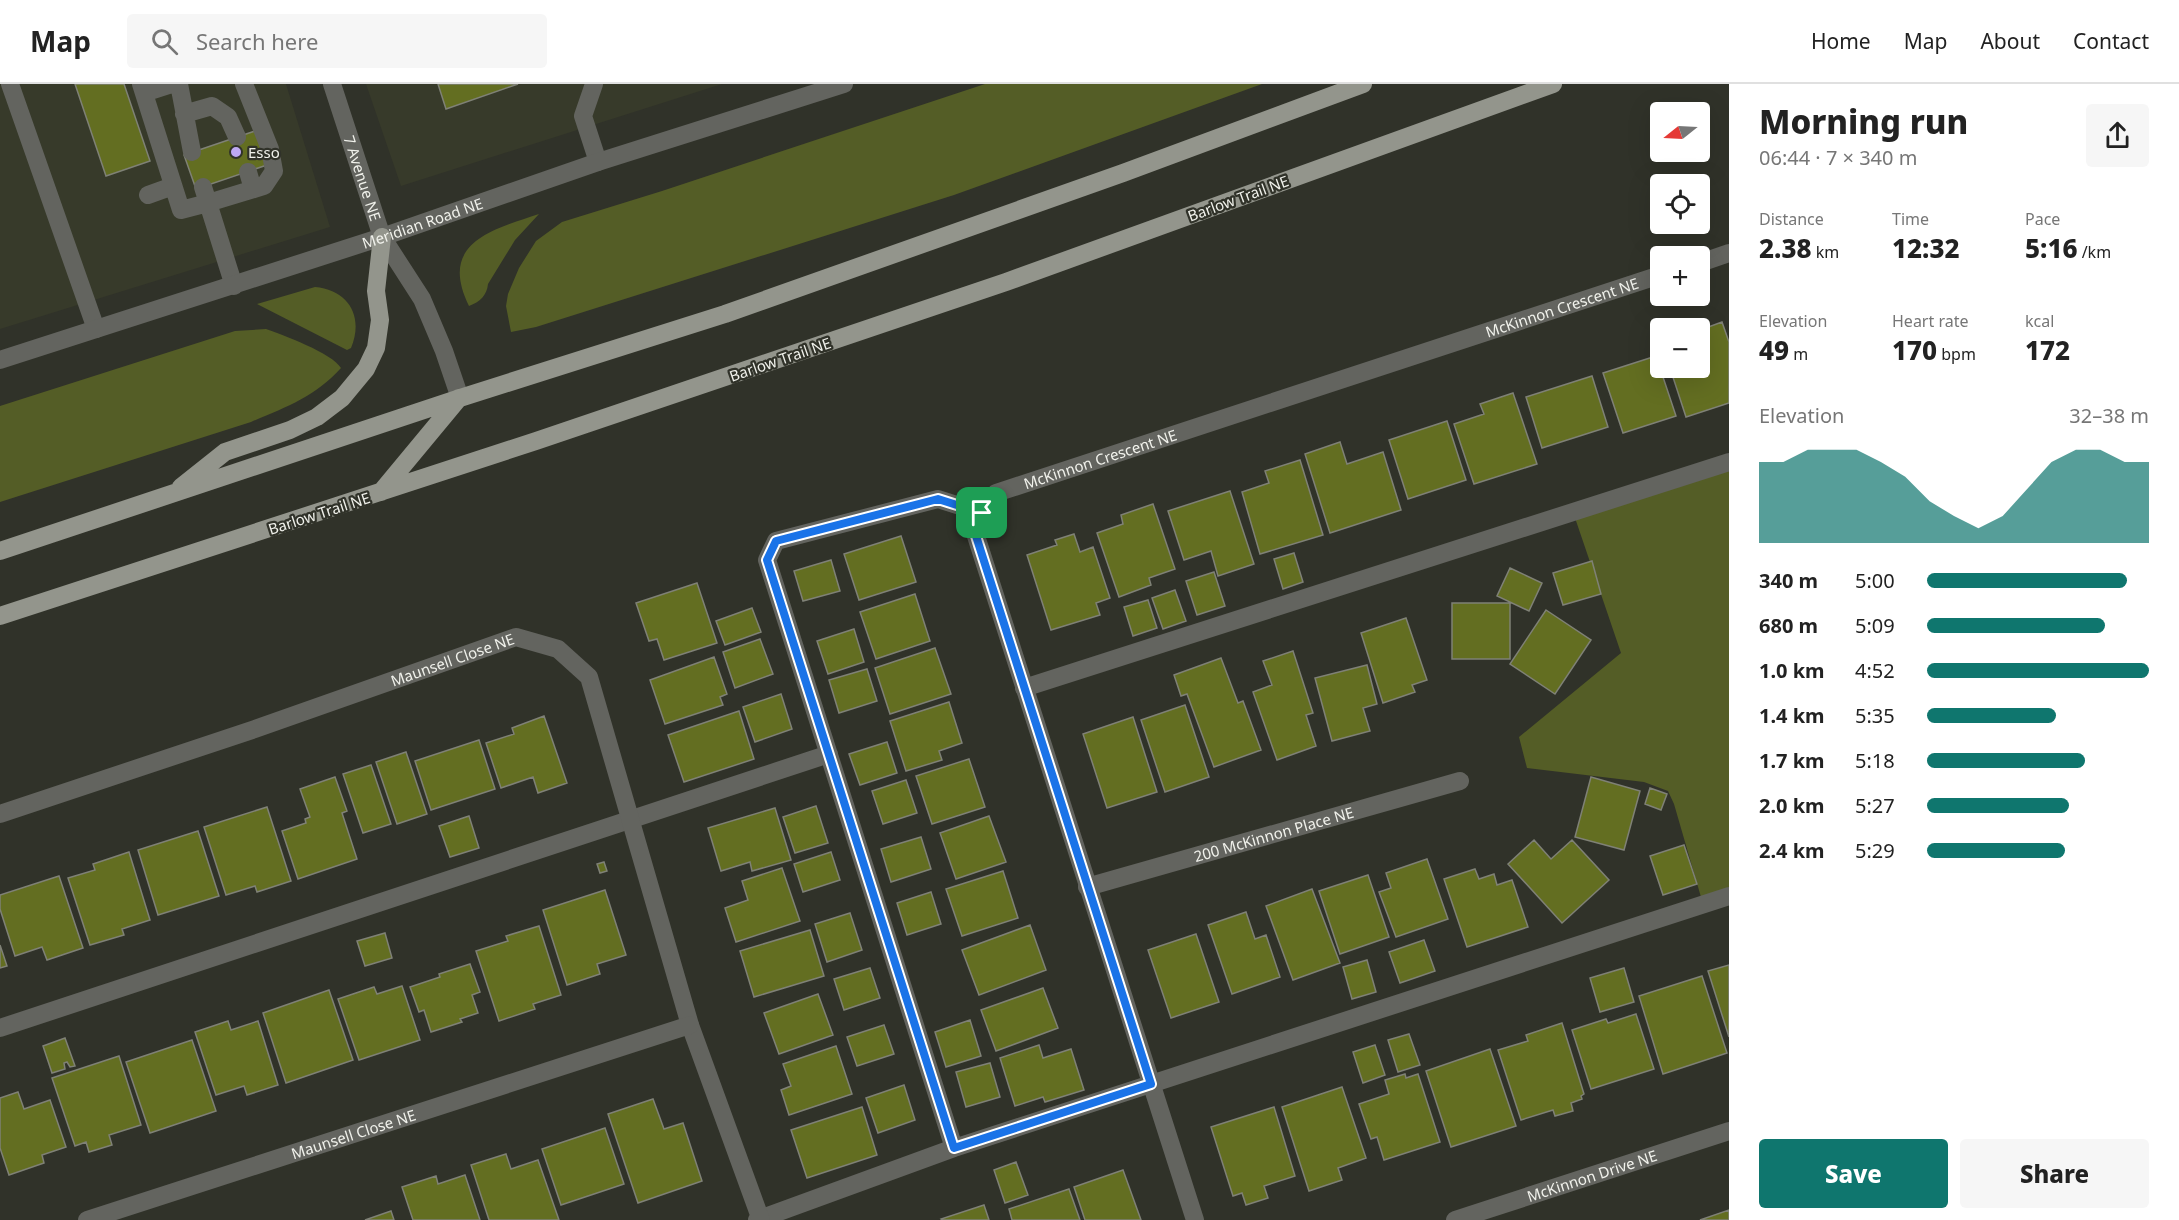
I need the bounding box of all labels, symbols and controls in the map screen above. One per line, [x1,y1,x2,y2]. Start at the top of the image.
search box [127,14,547,68]
text: Map [30,22,91,60]
icon: search [148,25,181,58]
text: Search here [196,26,318,56]
text: Home [1811,27,1871,55]
text: Map [1904,27,1947,55]
text: About [1980,27,2040,55]
text: Contact [2073,27,2149,55]
text: Morning run [1759,99,1968,144]
north arrow [1650,102,1710,162]
map controls [1650,102,1710,378]
button: share [2086,104,2149,167]
street label: 7 Avenue NE [339,133,386,223]
place label: Esso [248,142,280,162]
text: 06:44 · 7 × 340 m [1759,144,1917,171]
marker: Esso [229,145,243,159]
street label: Barlow Trail NE [1185,170,1291,226]
button: locate [1650,174,1710,234]
street label: Meridian Road NE [359,193,485,253]
text: Distance [1759,208,1824,230]
text: Time [1892,208,1929,230]
text: Pace [2025,208,2060,230]
text: 2.38 [1759,230,1812,266]
text: 12:32 [1892,230,1960,266]
text: 5:16 [2025,230,2078,266]
text: km [1812,241,1839,263]
text: /km [2078,241,2111,263]
button: + [1650,246,1710,306]
street label: McKinnon Crescent NE [1483,273,1641,342]
text: Elevation [1759,310,1827,332]
text: Heart rate [1892,310,1968,332]
text: kcal [2025,310,2054,332]
button: − [1650,318,1710,378]
street label: Barlow Trail NE [727,332,833,386]
text: 49 [1759,332,1789,368]
text: 170 [1892,332,1937,368]
text: 172 [2025,332,2070,368]
text: m [1789,343,1808,365]
text: bpm [1937,343,1976,365]
text: Elevation [1759,402,1844,429]
text: 32–38 m [2069,402,2149,429]
street label: McKinnon Crescent NE [1021,424,1179,493]
street label: Barlow Trail NE [266,487,372,539]
pin [956,487,1007,538]
icon: arrive [965,496,998,529]
text: 340 m [1759,567,1818,594]
text: 5:00 [1855,567,1895,594]
text: 680 m [1759,612,1818,639]
text: 5:09 [1855,612,1895,639]
street label: Maunsell Close NE [388,628,517,690]
text: 1.0 km [1759,657,1825,684]
text: 4:52 [1855,657,1895,684]
text: 1.4 km [1759,702,1825,729]
text: 5:35 [1855,702,1895,729]
text: 1.7 km [1759,747,1825,774]
text: 5:18 [1855,747,1895,774]
text: 2.0 km [1759,792,1825,819]
text: 5:27 [1855,792,1895,819]
street label: 200 McKinnon Place NE [1191,802,1356,866]
text: 2.4 km [1759,837,1825,864]
text: 5:29 [1855,837,1895,864]
street label: Maunsell Close NE [289,1104,418,1163]
button: Save [1759,1139,1948,1208]
button: Share [1960,1139,2149,1208]
street label: McKinnon Drive NE [1524,1145,1660,1206]

